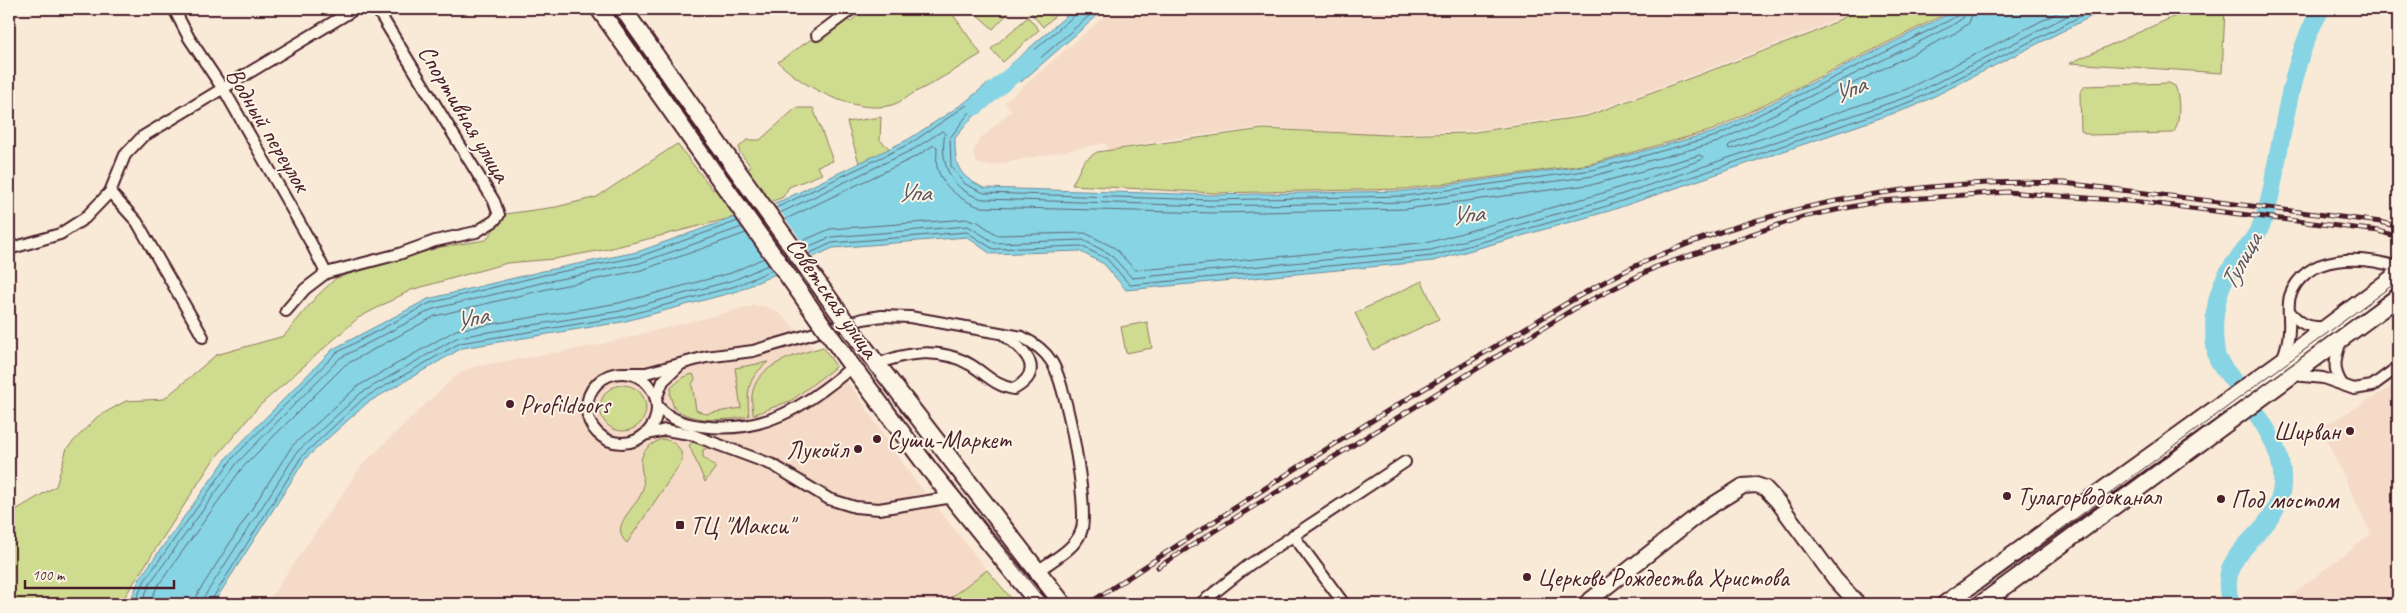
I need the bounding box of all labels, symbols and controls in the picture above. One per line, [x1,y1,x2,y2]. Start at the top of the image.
street label: Спортивная улица [411,39,519,190]
street label: Водный переулок [219,61,319,200]
water label: Упа [1827,67,1873,111]
water label: Упа [897,176,933,209]
water label: Упа [1449,196,1488,233]
water label: Тулица [2211,224,2271,296]
street label: Советская улица [779,231,887,366]
water label: Упа [451,298,494,339]
place label: Profildoors [520,389,613,421]
marker: Profildoors [504,398,516,410]
place label: Ширван [2274,416,2342,448]
place label: Суши-Маркет [887,424,1012,456]
marker: Ширван [2344,425,2356,437]
marker: Суши-Маркет [871,433,883,445]
place label: Лукойл [786,434,850,466]
marker: Лукойл [852,443,864,455]
place label: Тулагорводоканал [2017,481,2162,513]
place label: Под мостом [2231,484,2341,516]
marker: Тулагорводоканал [2001,490,2013,502]
marker: Под мостом [2215,493,2227,505]
place label: ТЦ "Макси" [690,510,799,542]
marker: ТЦ "Макси" [674,519,686,531]
scale bar [25,558,174,590]
place label: Церковь Рождества Христова [1537,562,1791,594]
text: 100 m [32,566,66,585]
marker: Церковь Рождества Христова [1521,571,1533,583]

